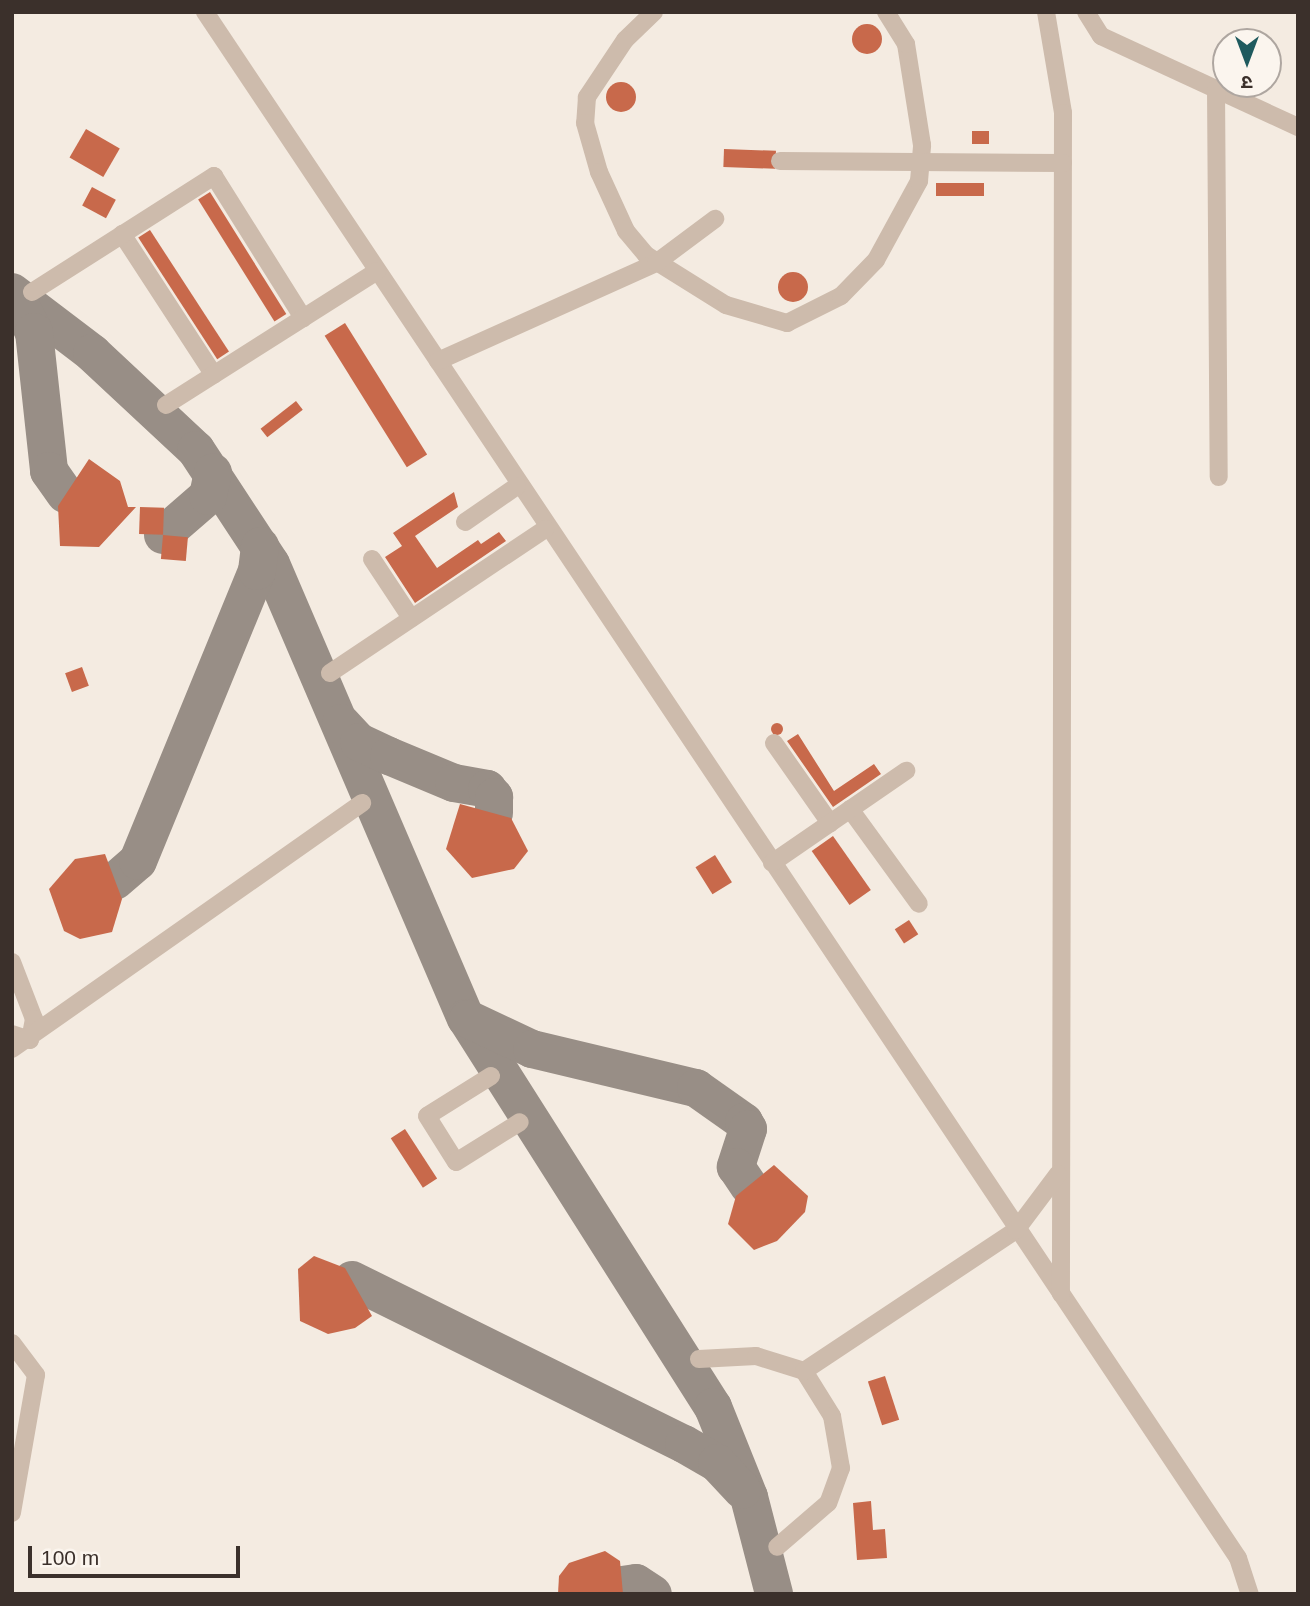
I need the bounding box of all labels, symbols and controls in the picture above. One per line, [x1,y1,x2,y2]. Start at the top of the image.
north arrow [1212,28,1282,98]
text: उ [1241,72,1253,93]
scale bar [32,1532,243,1576]
text: 100 m [41,1546,99,1569]

